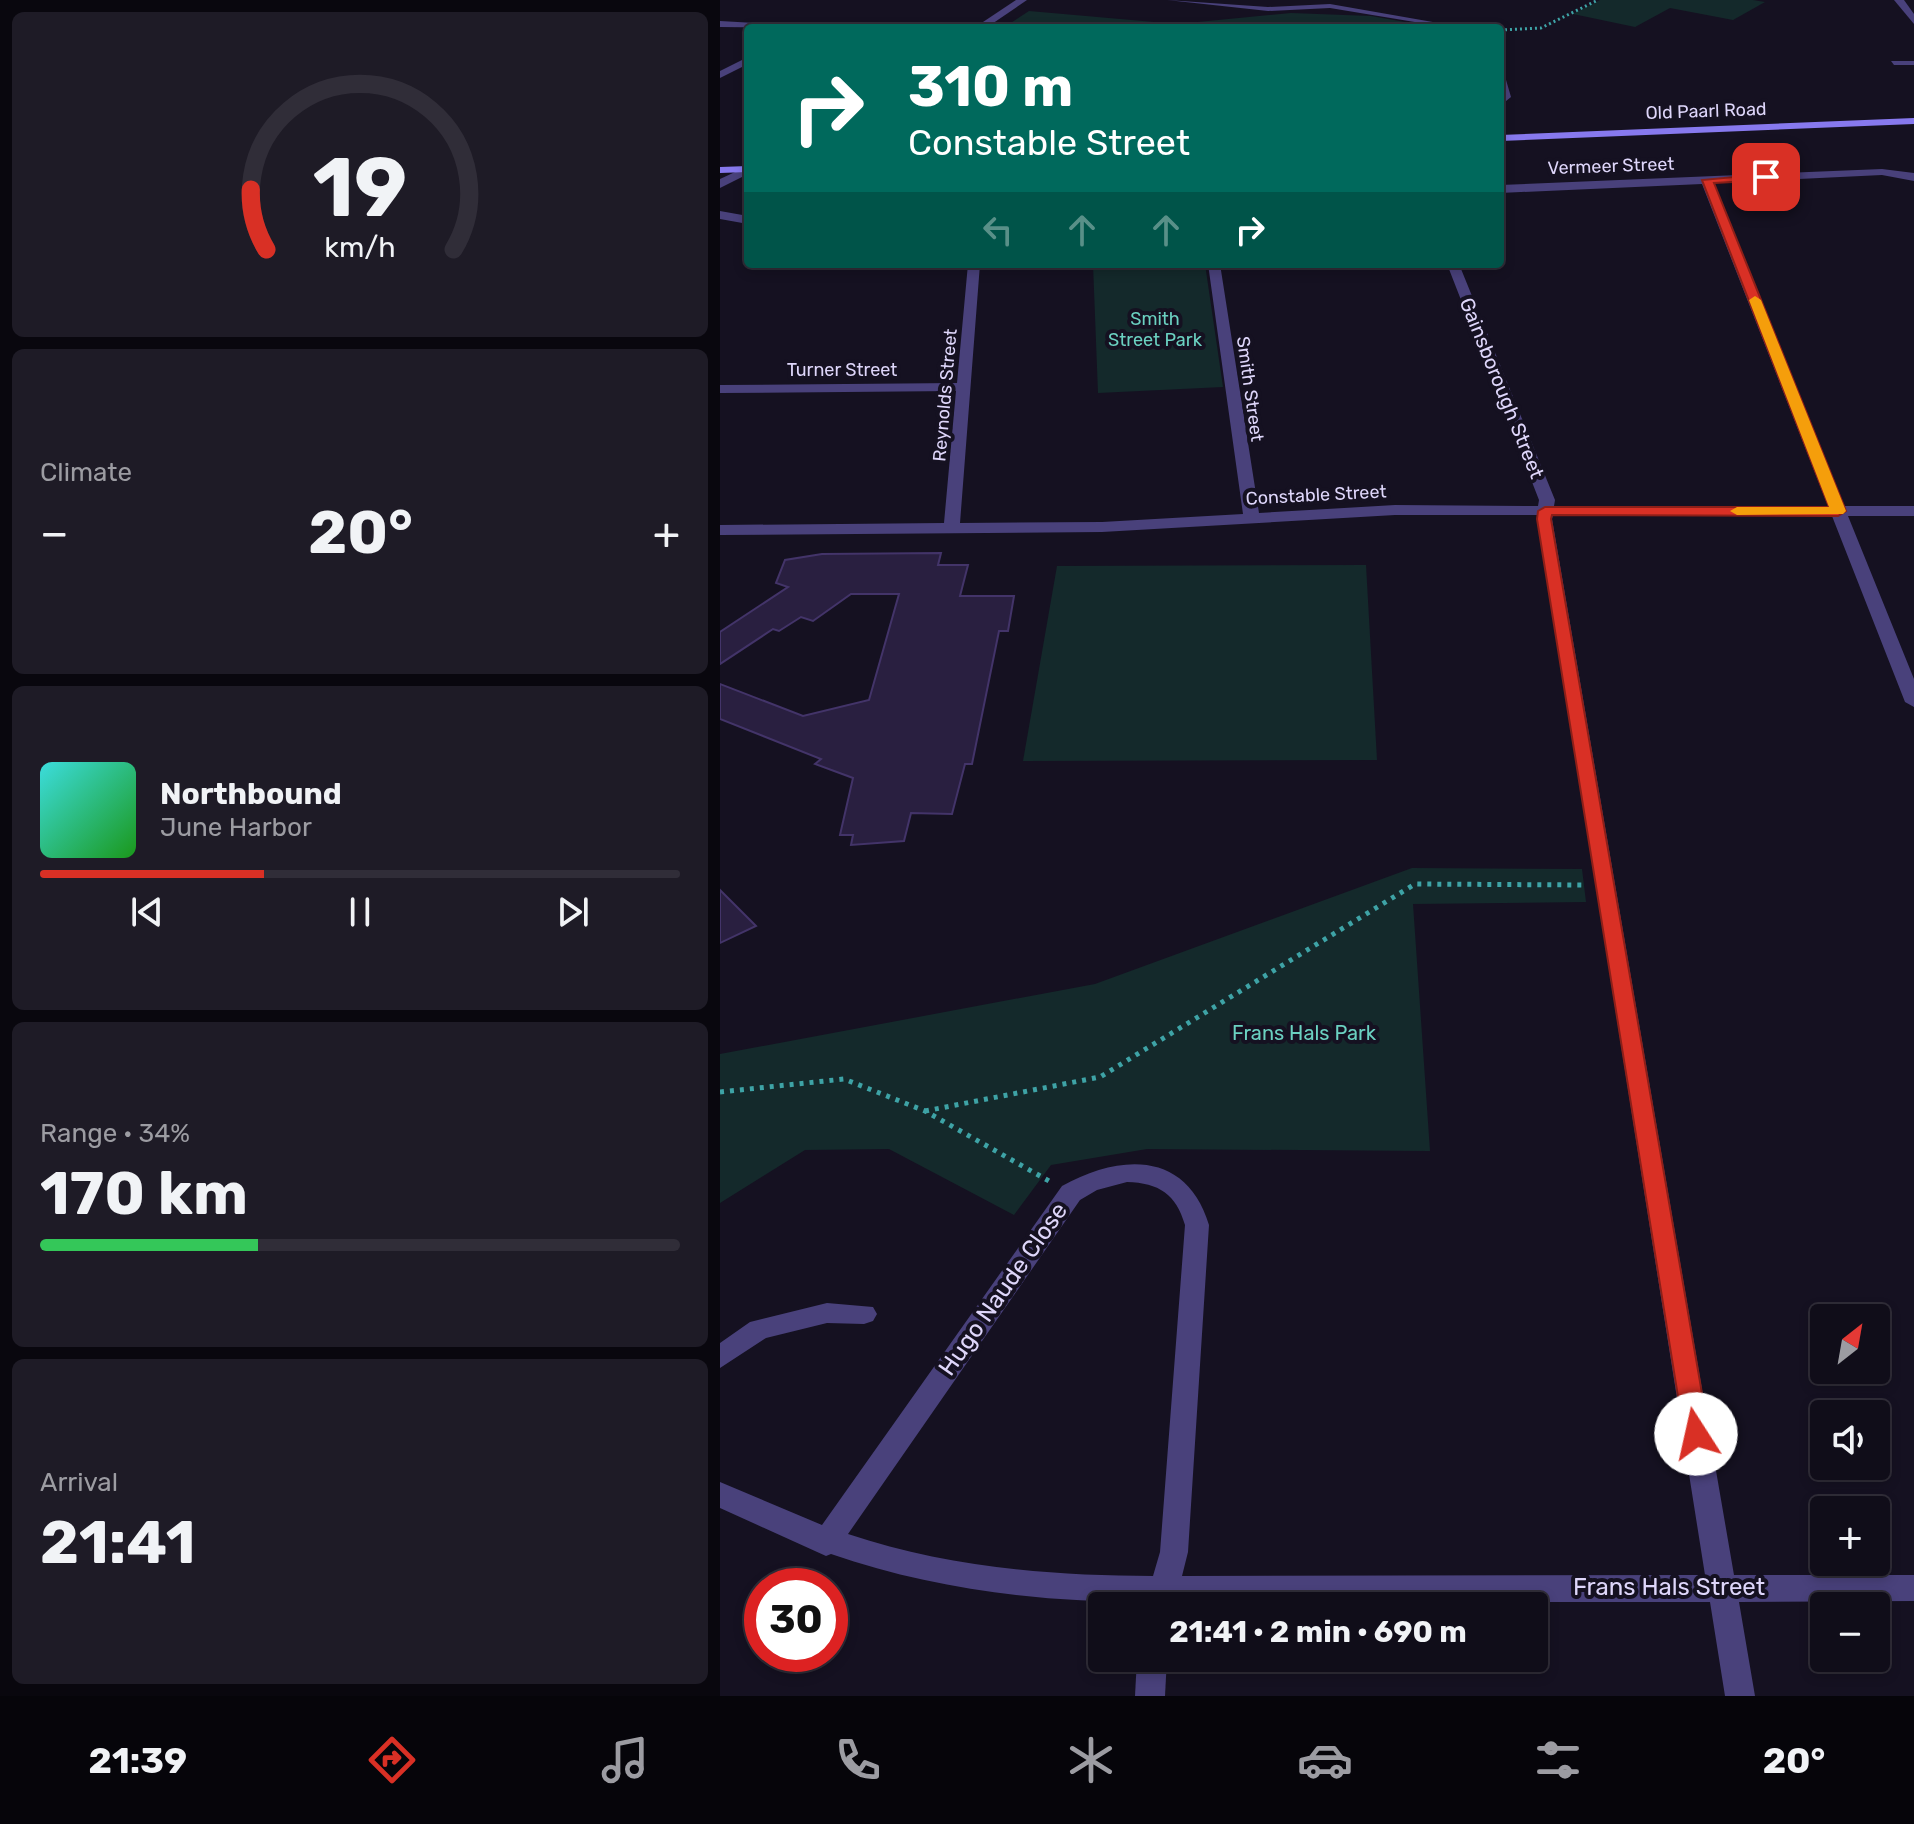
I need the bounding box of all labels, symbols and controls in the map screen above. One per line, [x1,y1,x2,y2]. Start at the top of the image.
text: 310 m [908,54,1073,120]
icon: right [776,56,880,160]
street label: Old Paarl Road [1645,98,1767,124]
text: Constable Street [908,121,1190,164]
text: 19 [313,138,407,237]
pin [1732,143,1800,211]
street label: Vermeer Street [1547,153,1675,179]
icon: arrive [1744,155,1788,199]
icon: left [976,208,1020,252]
icon: ahead [1060,208,1104,252]
icon: ahead [1144,208,1188,252]
icon: right [1228,208,1272,252]
text: km/h [324,231,396,265]
street label: Gainsborough Street [1455,294,1549,482]
park label: Smith Street Park [1108,308,1203,351]
street label: Reynolds Street [928,328,962,462]
street label: Smith Street [1232,335,1268,443]
street label: Turner Street [787,359,897,381]
text: Climate [40,457,132,488]
street label: Constable Street [1245,480,1387,510]
text: 20° [308,497,413,568]
text: − [40,507,69,559]
text: + [653,507,680,559]
text: Northbound [160,776,342,812]
text: June Harbor [160,812,312,843]
icon: previous [125,890,169,934]
icon: pause [338,890,382,934]
icon: next [551,890,595,934]
park label: Frans Hals Park [1232,1021,1377,1045]
text: Range · 34% [40,1118,190,1149]
text: 170 km [40,1158,248,1229]
street label: Hugo Naude Close [933,1197,1073,1381]
north arrow [1810,1304,1890,1384]
map controls [1810,1304,1890,1672]
position arrow [1654,1392,1738,1476]
button: sound [1810,1400,1890,1480]
text: Arrival [40,1467,118,1498]
button: + [1810,1496,1890,1576]
text: 21:41 [40,1507,196,1578]
speed limit sign: 30 [744,1568,848,1672]
street label: Frans Hals Street [1573,1573,1765,1601]
button: − [1810,1592,1890,1672]
text: 21:41 · 2 min · 690 m [1169,1614,1467,1650]
icon: directions [364,1732,420,1788]
icon: music [597,1732,653,1788]
icon: phone [830,1732,886,1788]
icon: climate [1063,1732,1119,1788]
icon: car [1297,1732,1353,1788]
icon: filters [1530,1732,1586,1788]
text: 21:39 [89,1739,187,1782]
text: 20° [1763,1739,1825,1782]

